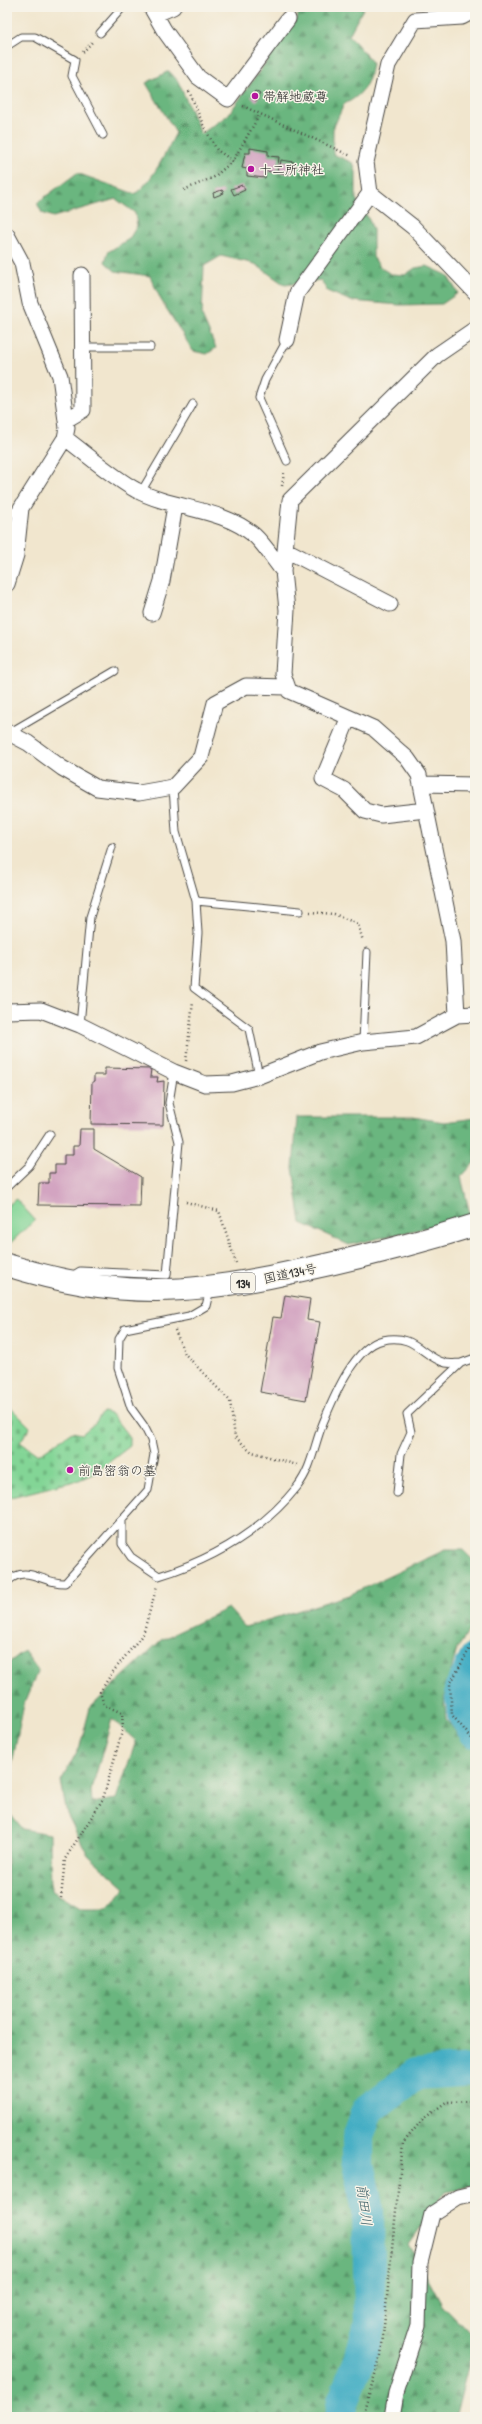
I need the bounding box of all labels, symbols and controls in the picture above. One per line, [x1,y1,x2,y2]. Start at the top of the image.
place label: 帯解地蔵尊 [263,87,328,105]
marker: 帯解地蔵尊 [250,91,260,101]
place label: 十二所神社 [259,160,324,178]
marker: 十二所神社 [246,164,256,174]
street label: 国道134号 [262,1259,318,1287]
road number: 134 [231,1273,255,1293]
place label: 前島密翁の墓 [78,1461,156,1479]
marker: 前島密翁の墓 [65,1465,75,1475]
water label: 前田川 [353,2183,377,2227]

